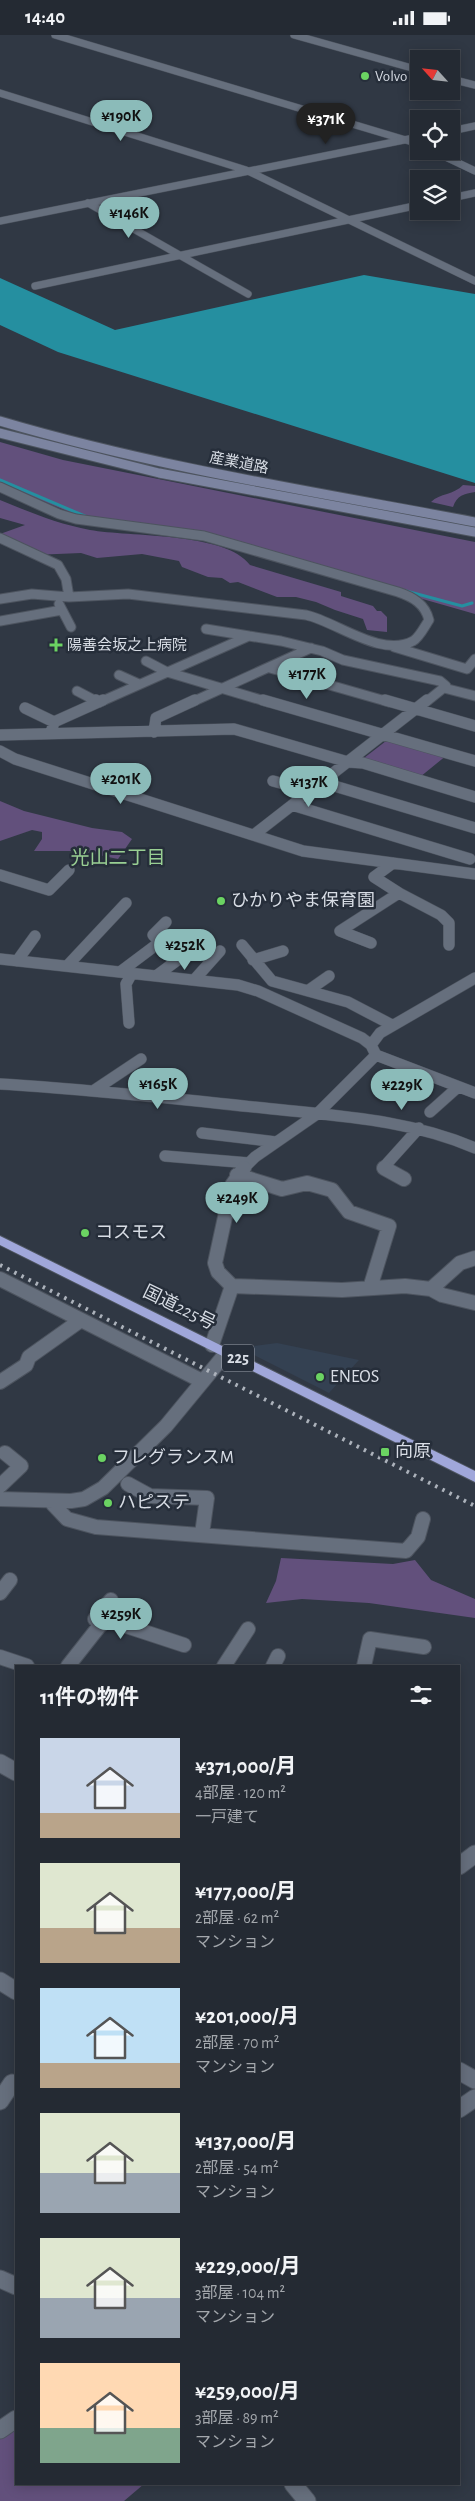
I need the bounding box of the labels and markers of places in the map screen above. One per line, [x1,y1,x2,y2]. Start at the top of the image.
place label: Volvo [375,69,407,84]
marker: Volvo [359,70,371,82]
pin: ¥190K [86,99,156,142]
pin: ¥371K [291,103,361,145]
pin: ¥146K [94,197,164,239]
place label: 陽善会坂之上病院 [67,637,187,653]
marker: 陽善会坂之上病院 [49,638,63,652]
pin: ¥177K [272,657,342,700]
pin: ¥201K [86,763,156,805]
pin: ¥137K [274,765,344,808]
place label: ひかりやま保育園 [231,891,375,910]
marker: ひかりやま保育園 [215,895,227,907]
pin: ¥252K [150,929,220,971]
pin: ¥165K [123,1067,193,1110]
pin: ¥229K [367,1069,437,1111]
pin: ¥249K [202,1181,272,1224]
place label: コスモス [95,1224,167,1242]
marker: コスモス [79,1227,91,1239]
place label: ENEOS [330,1368,379,1386]
marker: ENEOS [314,1371,326,1383]
place label: 向原 [395,1441,431,1461]
marker: 向原 [379,1446,391,1458]
place label: フレグランスM [112,1447,234,1467]
marker: フレグランスM [96,1452,108,1464]
place label: ハピステ [118,1494,190,1512]
marker: ハピステ [102,1497,114,1509]
pin: ¥259K [86,1597,156,1640]

